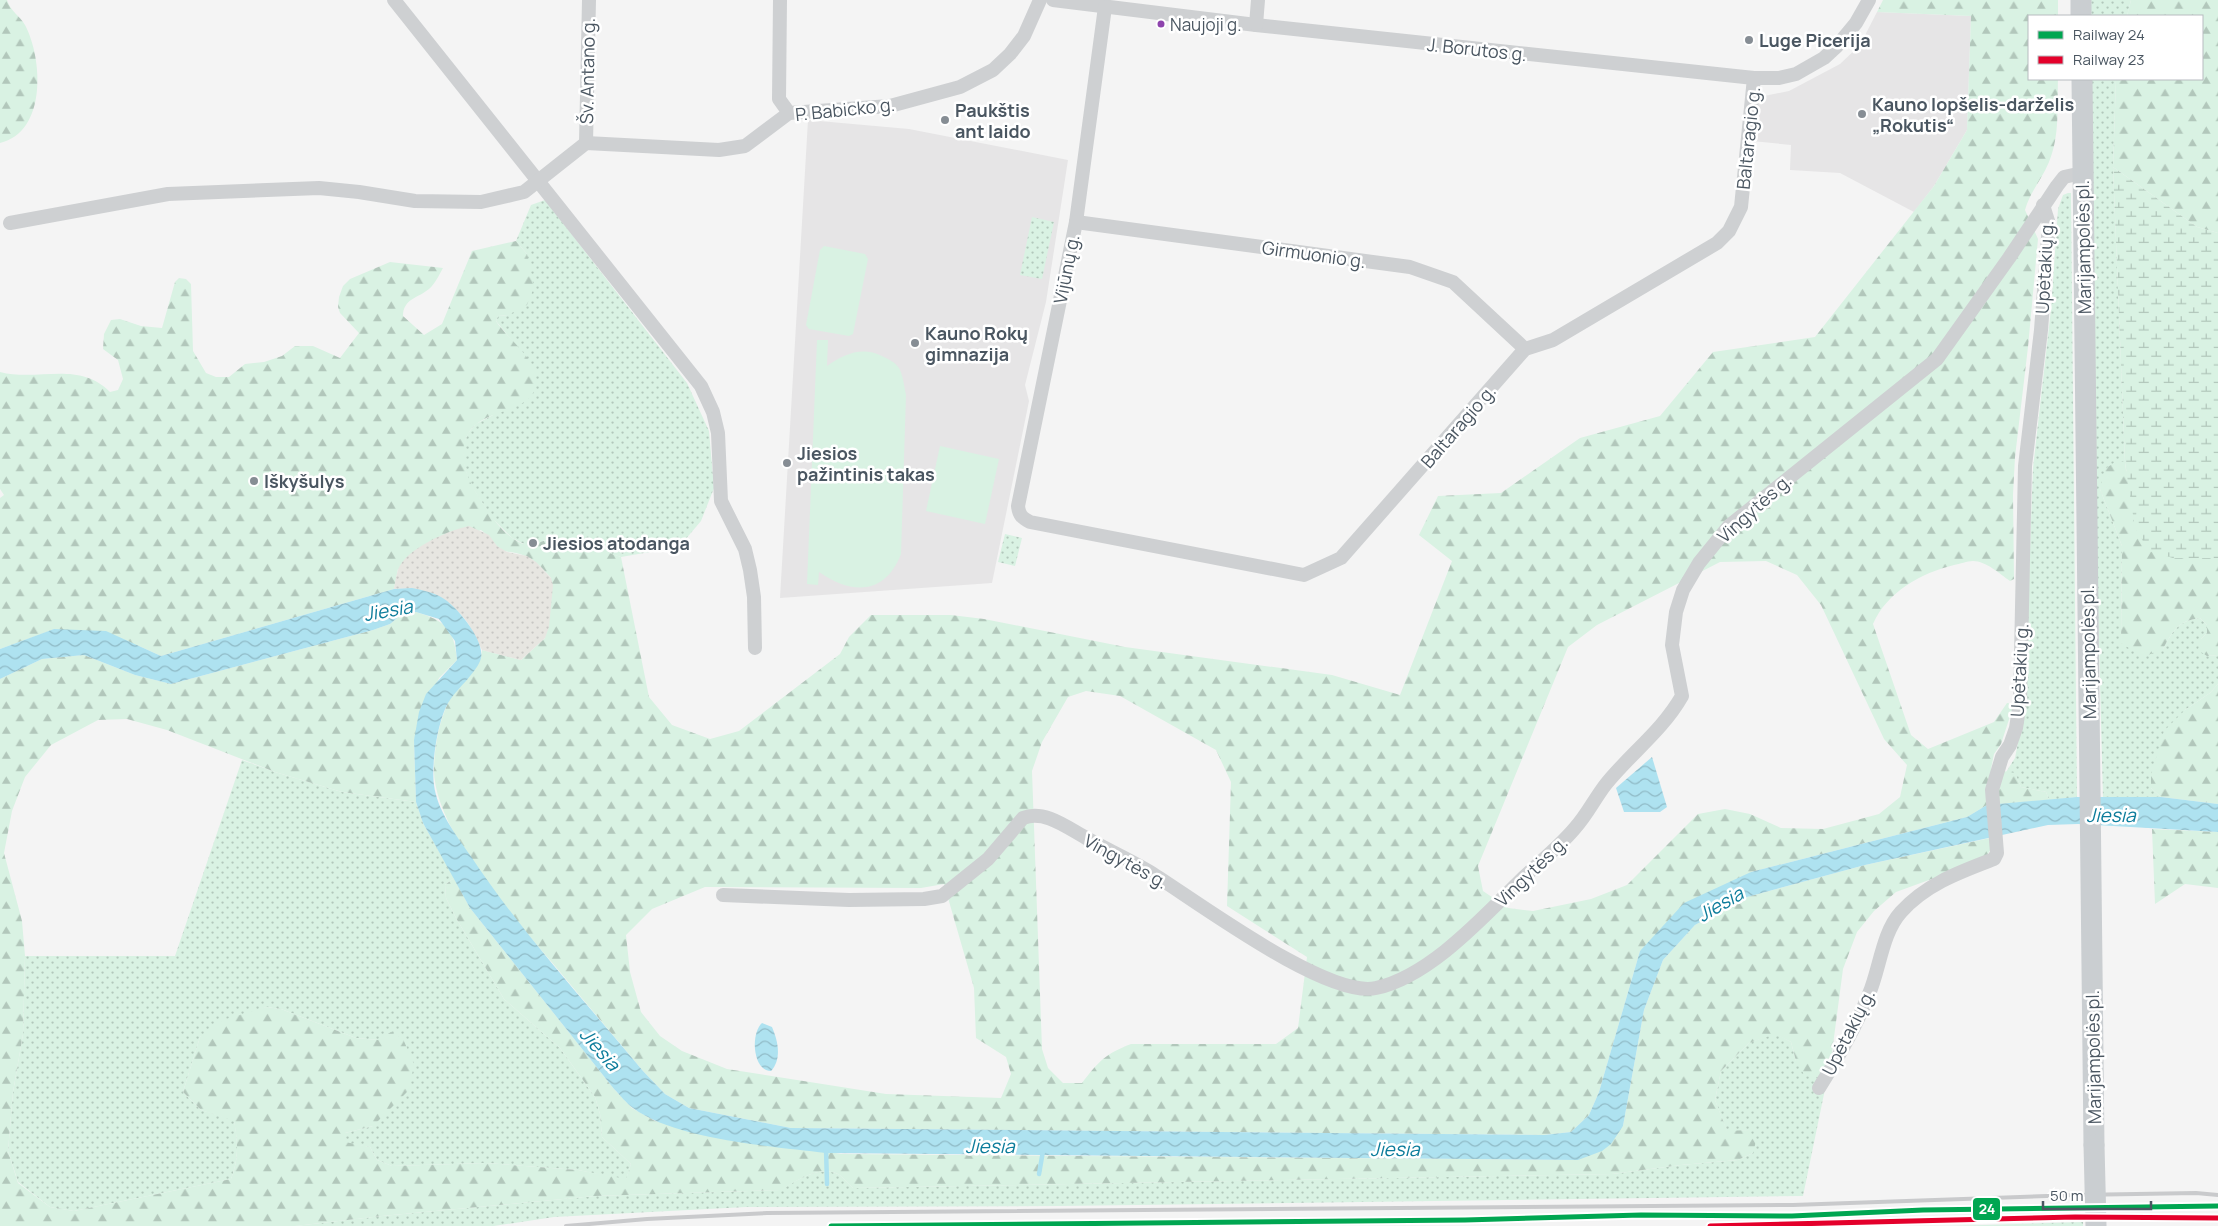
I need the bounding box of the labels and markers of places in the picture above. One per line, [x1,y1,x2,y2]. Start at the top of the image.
place label: Naujoji g. [1170,13,1242,36]
marker: Naujoji g. [1156,19,1166,29]
place label: Luge Picerija [1759,28,1871,52]
marker: Luge Picerija [1743,34,1755,46]
place label: Kauno lopšelis-darželis „Rokutis“ [1872,92,2075,137]
place label: Paukštis ant laido [955,98,1031,143]
marker: Kauno lopšelis-darželis „Rokutis“ [1856,108,1868,120]
marker: Paukštis ant laido [939,114,951,126]
place label: Kauno Rokų gimnazija [925,321,1028,366]
marker: Kauno Rokų gimnazija [909,337,921,349]
place label: Jiesios pažintinis takas [797,441,935,486]
marker: Jiesios pažintinis takas [781,457,793,469]
place label: Iškyšulys [264,469,345,493]
marker: Iškyšulys [248,475,260,487]
place label: Jiesios atodanga [543,531,690,555]
marker: Jiesios atodanga [527,537,539,549]

